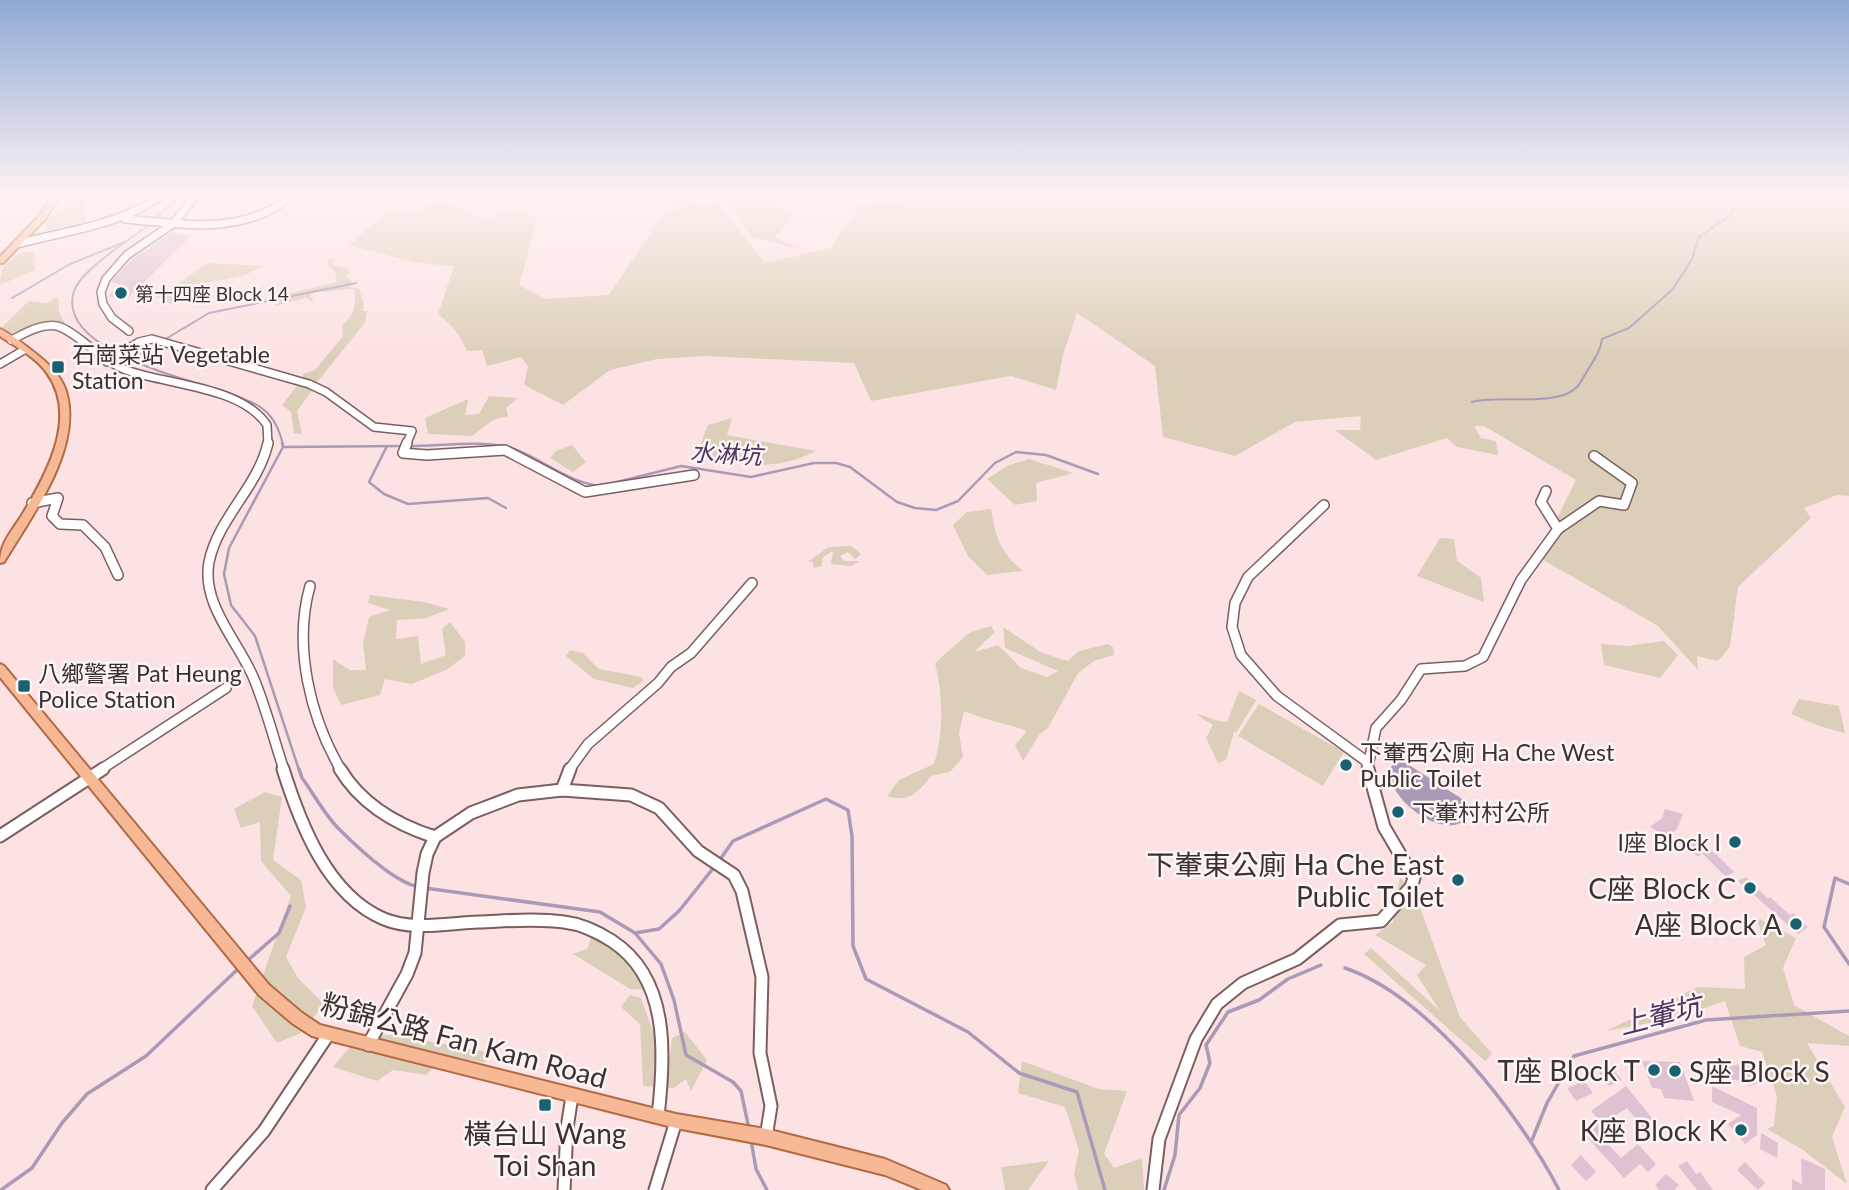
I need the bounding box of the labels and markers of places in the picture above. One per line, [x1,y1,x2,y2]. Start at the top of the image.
place label: 第十四座 Block 14 [135,282,289,305]
marker: 第十四座 Block 14 [113,285,129,301]
place label: 石崗菜站 Vegetable Station [72,340,270,394]
marker: 石崗菜站 Vegetable Station [50,359,66,375]
place label: 八鄉警署 Pat Heung Police Station [38,659,242,713]
marker: 八鄉警署 Pat Heung Police Station [16,678,32,694]
place label: 下輋西公廁 Ha Che West Public Toilet [1360,738,1615,792]
marker: 下輋西公廁 Ha Che West Public Toilet [1338,757,1354,773]
place label: 下輋村村公所 [1412,798,1550,826]
marker: 下輋村村公所 [1390,804,1406,820]
place label: I座 Block I [1618,828,1721,856]
marker: I座 Block I [1727,834,1743,850]
place label: 下輋東公廁 Ha Che East Public Toilet [1146,847,1444,913]
place label: C座 Block C [1588,871,1736,905]
marker: 下輋東公廁 Ha Che East Public Toilet [1450,872,1466,888]
marker: C座 Block C [1742,880,1758,896]
place label: A座 Block A [1635,907,1782,941]
marker: A座 Block A [1788,916,1804,932]
place label: T座 Block T [1498,1053,1640,1087]
place label: S座 Block S [1689,1054,1830,1088]
marker: T座 Block T [1646,1062,1662,1078]
marker: S座 Block S [1667,1063,1683,1079]
marker: 橫台山 Wang Toi Shan [537,1097,553,1113]
place label: K座 Block K [1580,1113,1727,1147]
place label: 橫台山 Wang Toi Shan [464,1116,626,1182]
marker: K座 Block K [1733,1122,1749,1138]

